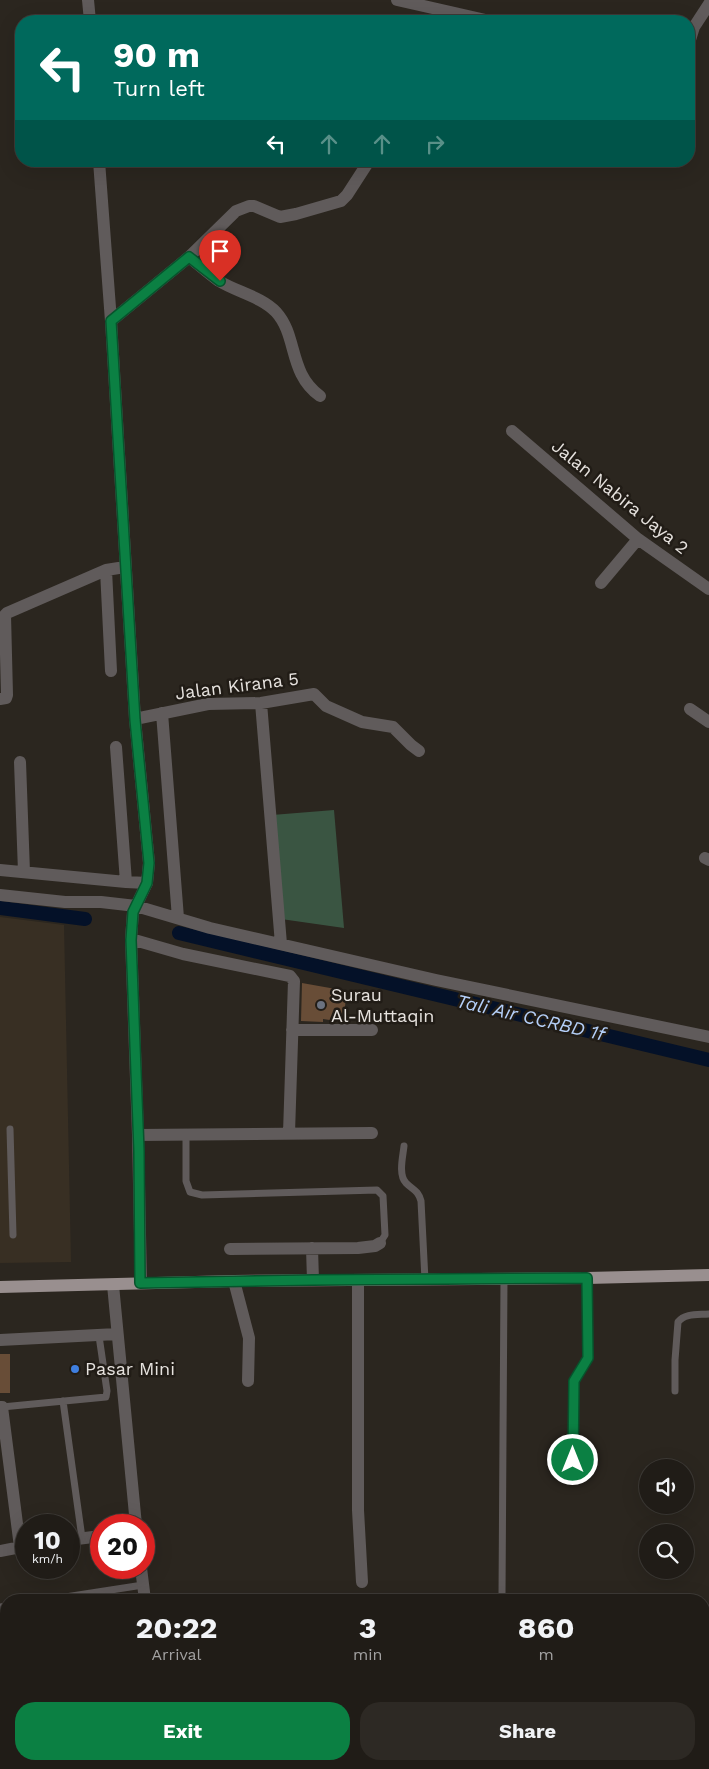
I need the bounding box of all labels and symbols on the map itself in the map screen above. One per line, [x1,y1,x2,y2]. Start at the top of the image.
pin [199,230,241,281]
street label: Jalan Nabira Jaya 2 [548,435,693,558]
street label: Jalan Kirana 5 [174,667,300,704]
place label: Surau Al-Muttaqin [331,984,434,1026]
water label: Tali Air CCRBD 1f [454,989,609,1046]
marker: Surau Al-Muttaqin [315,999,327,1011]
place label: Pasar Mini [85,1358,175,1379]
marker: Pasar Mini [69,1363,81,1375]
position arrow [546,1433,598,1485]
speed limit sign: 20 [90,1514,155,1579]

